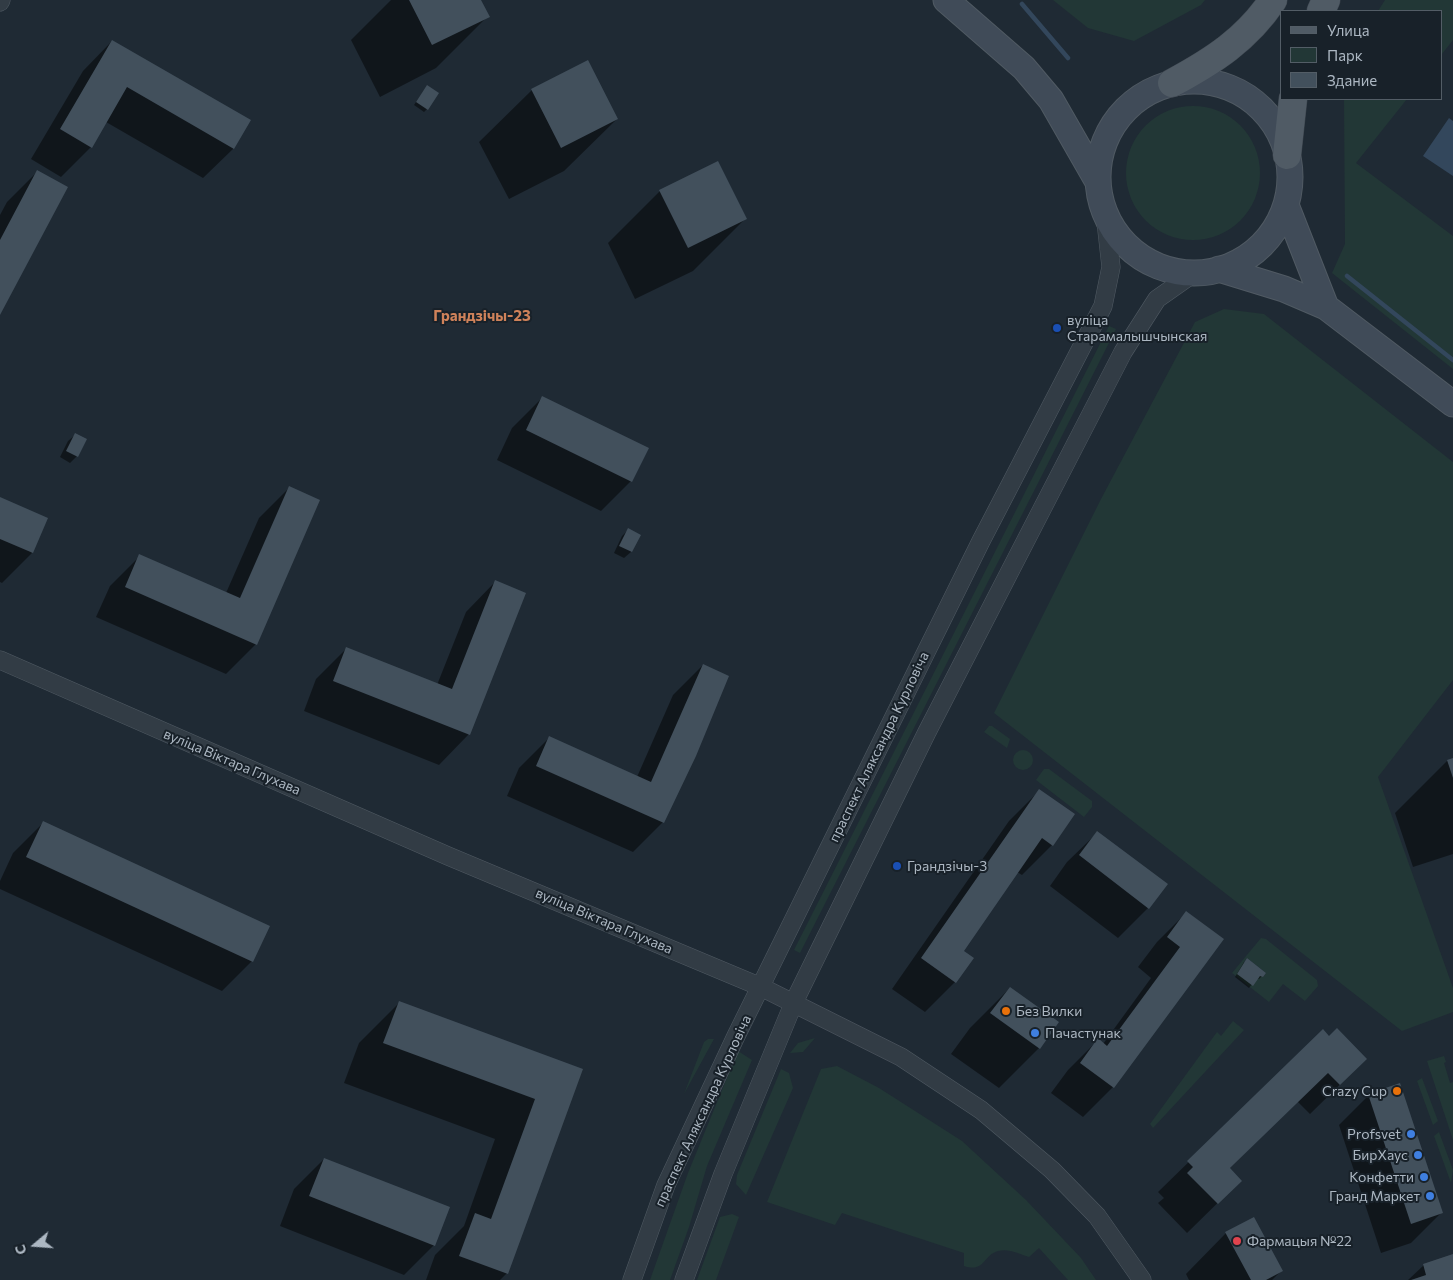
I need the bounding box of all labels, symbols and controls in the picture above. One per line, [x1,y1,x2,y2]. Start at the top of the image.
legend [1280,10,1443,100]
text: Улица [1327,21,1369,39]
text: Парк [1327,46,1363,64]
text: Здание [1327,71,1377,89]
district label: Грандзічы-23 [433,307,531,325]
place label: вуліца Старамалышчынская [1067,312,1207,344]
marker: вуліца Старамалышчынская [1051,322,1063,334]
street label: праспект Аляксандра Курловіча [825,649,933,845]
street label: вуліца Віктара Глухава [161,725,303,799]
place label: Грандзічы-3 [907,858,987,874]
marker: Грандзічы-3 [891,860,903,872]
street label: вуліца Віктара Глухава [533,884,675,958]
place label: Без Вилки [1016,1003,1082,1019]
marker: Без Вилки [1000,1005,1012,1017]
street label: праспект Аляксандра Курловіча [651,1012,755,1210]
place label: Пачастунак [1045,1025,1121,1041]
marker: Пачастунак [1029,1027,1041,1039]
place label: Crazy Cup [1322,1083,1387,1099]
marker: Crazy Cup [1391,1085,1403,1097]
place label: Profsvet [1347,1126,1401,1142]
marker: Profsvet [1405,1128,1417,1140]
place label: БирХаус [1352,1147,1408,1163]
marker: БирХаус [1412,1149,1424,1161]
place label: Конфетти [1349,1169,1414,1185]
marker: Конфетти [1418,1171,1430,1183]
place label: Гранд Маркет [1329,1188,1420,1204]
marker: Гранд Маркет [1424,1190,1436,1202]
north arrow [10,1220,60,1270]
place label: Фармацыя №22 [1247,1233,1352,1249]
marker: Фармацыя №22 [1231,1235,1243,1247]
text: С [11,1243,30,1257]

